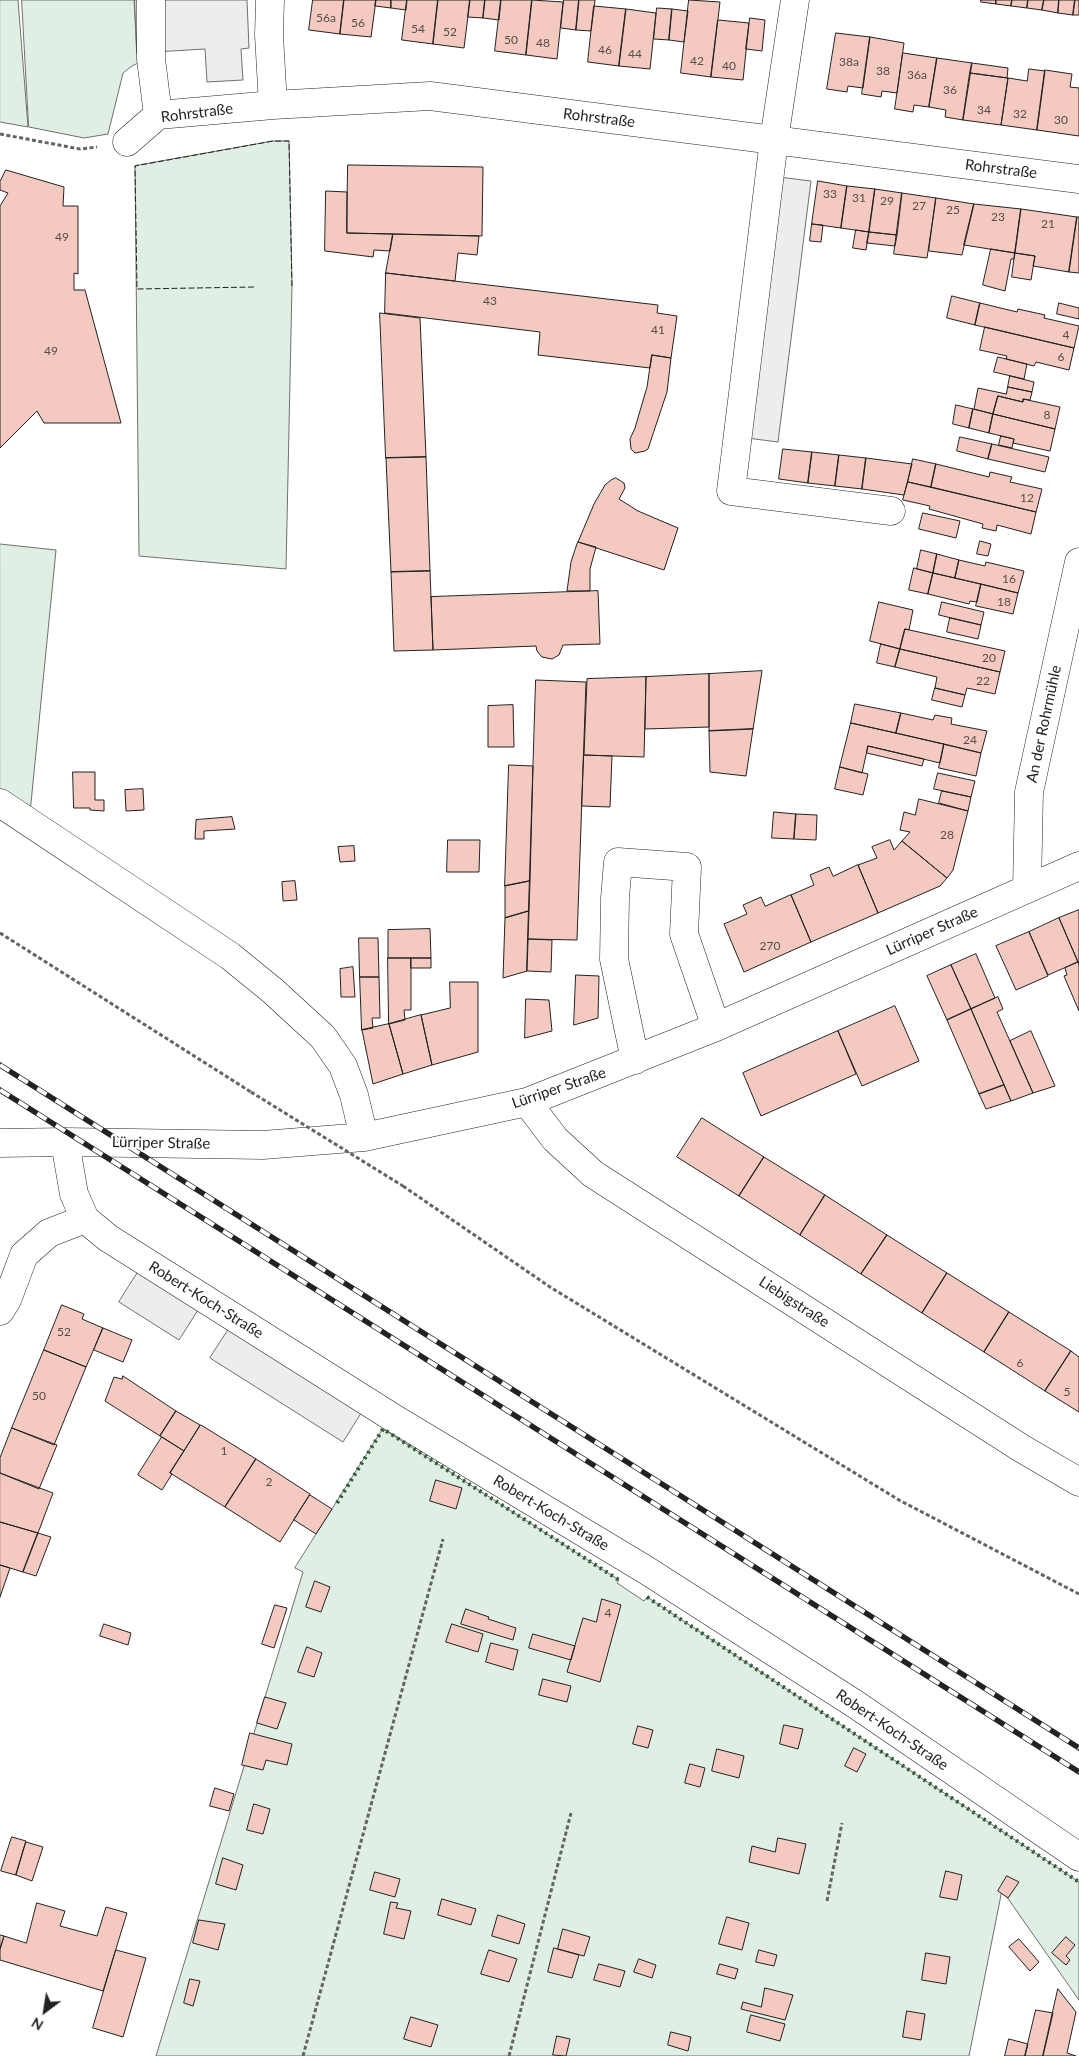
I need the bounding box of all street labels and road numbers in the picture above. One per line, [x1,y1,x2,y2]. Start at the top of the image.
street label: Rohrstraße [160,100,234,126]
street label: Rohrstraße [562,105,636,131]
street label: Rohrstraße [964,156,1038,182]
street label: An der Rohrmühle [1023,664,1065,784]
street label: Lürriper Straße [883,903,981,959]
street label: Lürriper Straße [510,1063,608,1113]
street label: Lürriper Straße [112,1133,210,1153]
street label: Robert-Koch-Straße [145,1257,267,1343]
street label: Liebigstraße [755,1273,833,1331]
street label: Robert-Koch-Straße [490,1471,612,1555]
street label: Robert-Koch-Straße [832,1686,952,1774]

